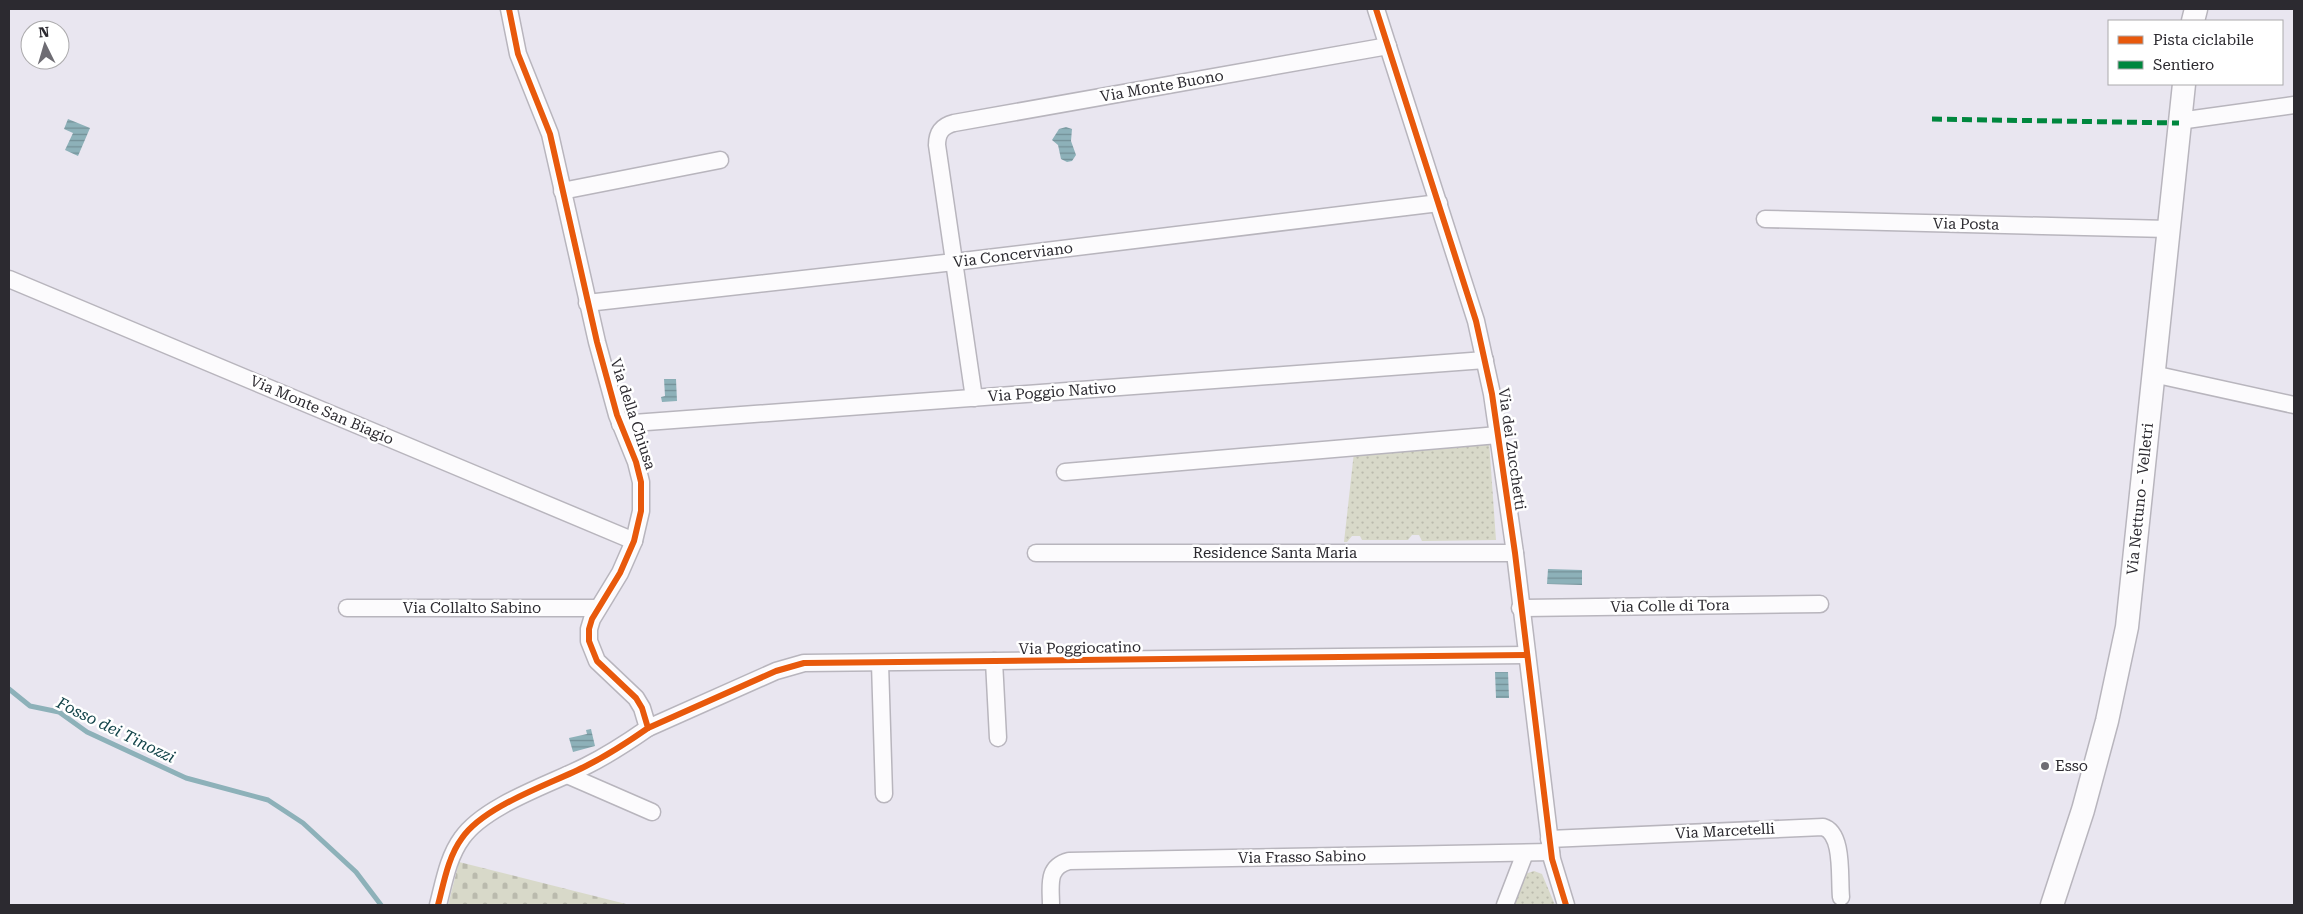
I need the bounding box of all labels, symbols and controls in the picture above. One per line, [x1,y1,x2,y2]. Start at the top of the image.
north arrow [20,20,70,70]
legend [2108,20,2283,85]
text: N [38,24,50,40]
text: Pista ciclabile [2153,31,2254,49]
text: Sentiero [2153,56,2214,74]
street label: Via Monte Buono [1099,66,1225,106]
street label: Via Posta [1933,214,1999,234]
street label: Via Concerviano [952,239,1074,271]
street label: Via della Chiusa [607,356,659,472]
street label: Via Monte San Biagio [248,372,396,448]
street label: Via Poggio Nativo [987,379,1117,405]
street label: Via dei Zucchetti [1495,387,1530,511]
street label: Via Nettuno - Velletri [2123,422,2157,576]
street label: Residence Santa Maria [1193,544,1357,562]
street label: Via Colle di Tora [1610,596,1730,616]
street label: Via Collalto Sabino [403,599,541,617]
street label: Via Poggiocatino [1019,638,1141,658]
water label: Fosso dei Tinozzi [53,693,178,767]
place label: Esso [2055,757,2088,775]
marker: Esso [2039,760,2051,772]
street label: Via Marcetelli [1675,819,1775,843]
street label: Via Frasso Sabino [1238,847,1366,867]

